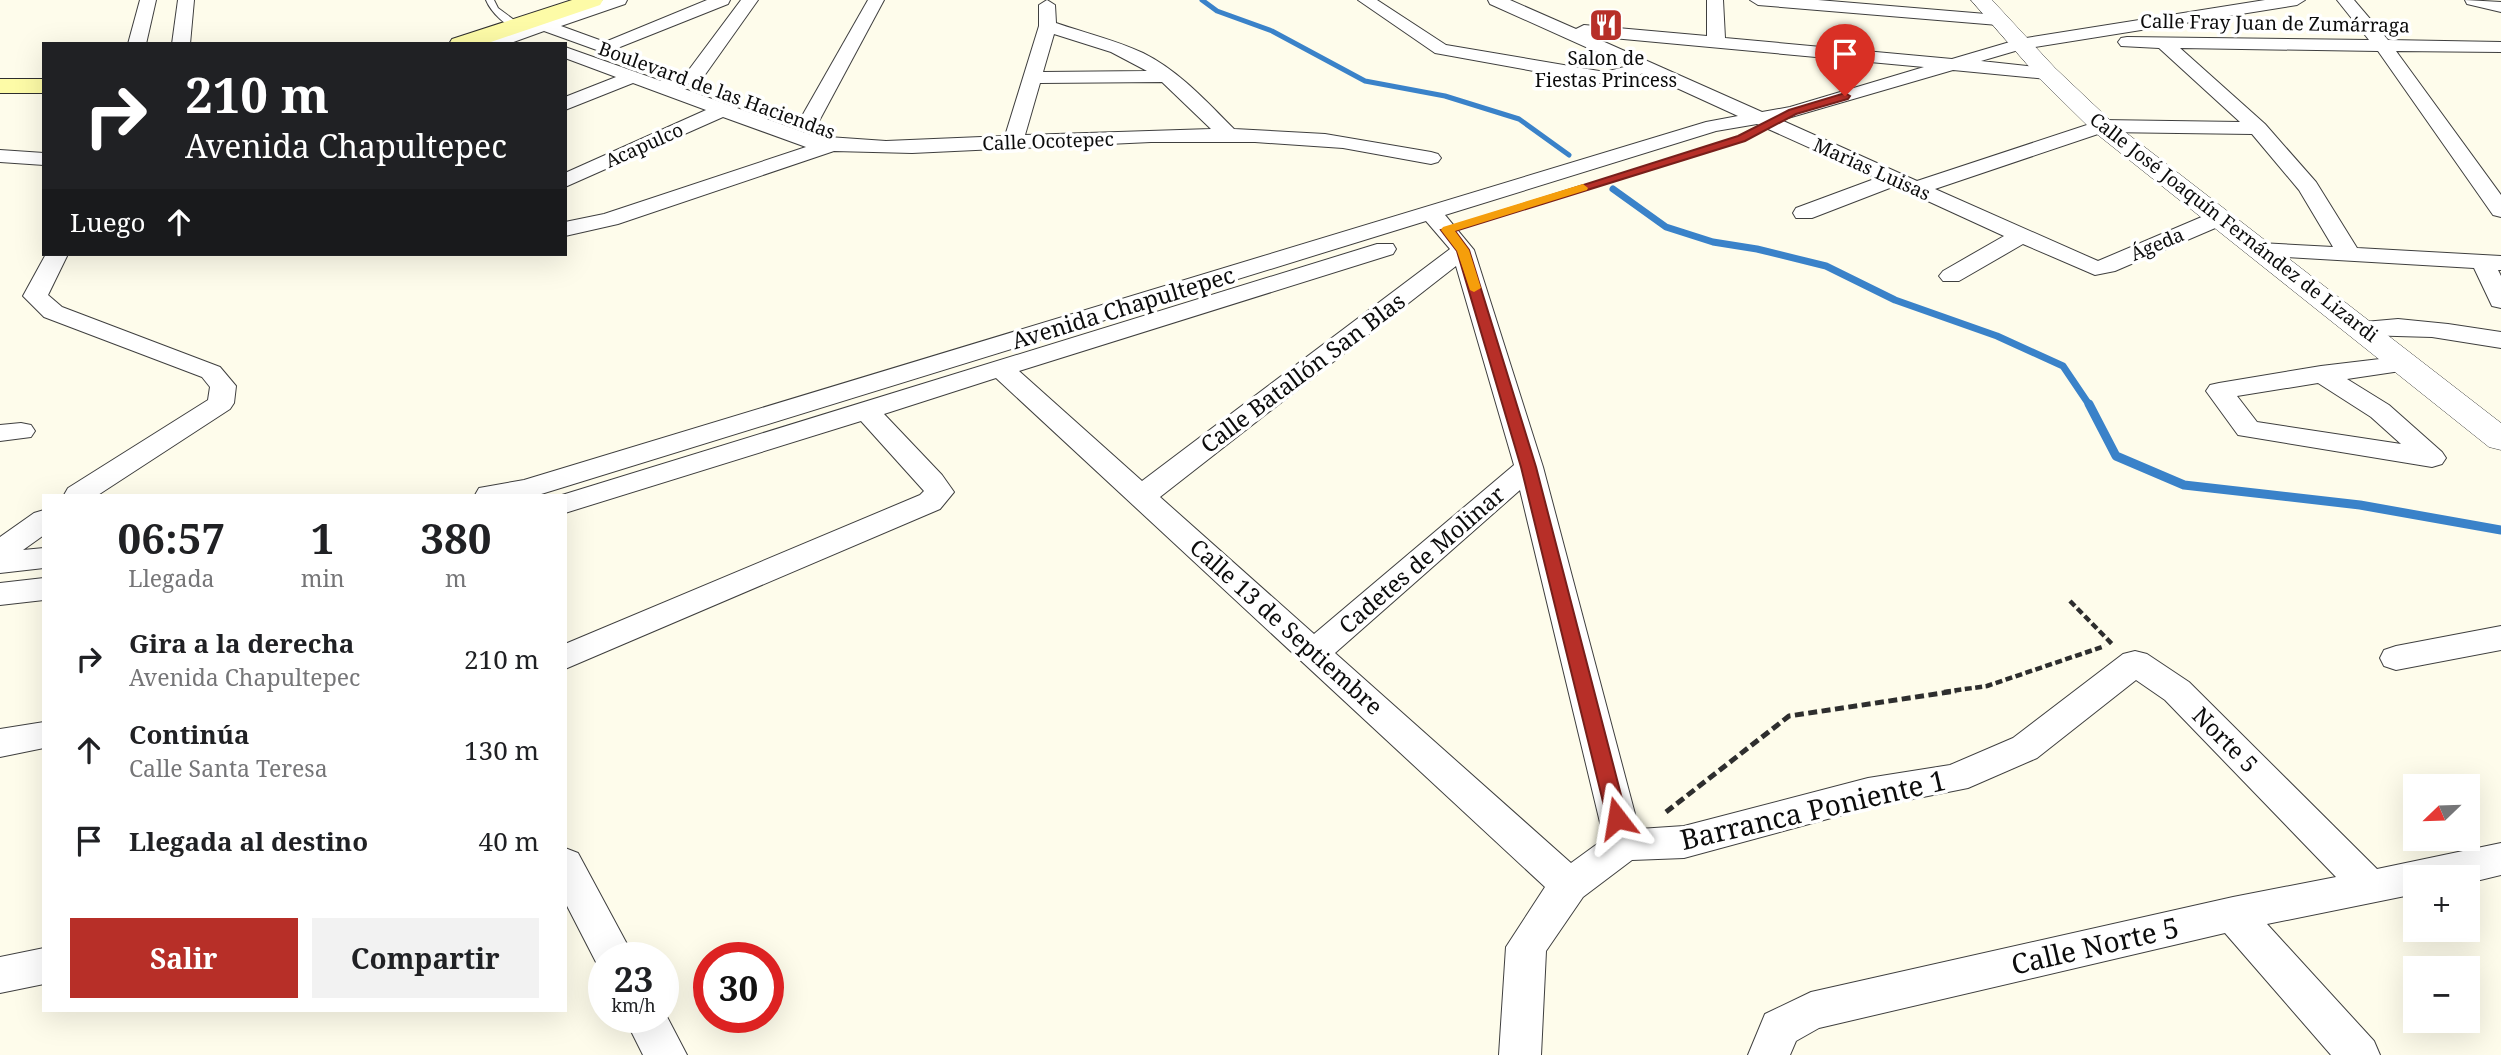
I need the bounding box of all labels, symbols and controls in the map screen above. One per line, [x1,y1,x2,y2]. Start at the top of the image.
restaurant icon: Salon de Fiestas Princess [1587,6,1625,44]
street label: Calle Fray Juan de Zumárraga [2140,8,2410,38]
pin [1815,24,1875,96]
street label: Boulevard de las Haciendas [595,35,839,145]
icon: arrive [1826,35,1864,73]
place label: Salon de Fiestas Princess [1535,45,1677,93]
text: 210 m [185,61,329,127]
icon: right [70,70,161,161]
street label: Calle José Joaquín Fernández de Lizardi [2084,106,2384,348]
street label: Acapulco [601,116,687,174]
text: Avenida Chapultepec [185,124,507,167]
street label: Calle Ocotepec [982,126,1114,156]
street label: Marias Luisas [1809,132,1935,206]
icon: ahead [160,203,198,241]
text: Luego [70,204,146,240]
street label: Ágeda [2126,221,2188,267]
street label: Avenida Chapultepec [1007,258,1238,356]
street label: Calle Batallón San Blas [1193,285,1411,460]
street label: Cadetes de Molinar [1331,478,1511,640]
text: 06:57 [118,509,225,566]
text: 1 [311,509,335,566]
text: 380 [420,509,491,566]
street label: Calle 13 de Septiembre [1183,531,1390,722]
text: Llegada [128,562,214,594]
text: min [301,562,345,594]
text: m [445,562,467,594]
text: Gira a la derecha [129,625,354,661]
icon: right [70,640,108,678]
text: 210 m [464,641,539,677]
text: Avenida Chapultepec [129,661,360,693]
street label: Norte 5 [2186,699,2266,779]
text: Continúa [129,716,250,752]
icon: ahead [70,731,108,769]
text: 130 m [464,732,539,768]
text: Calle Santa Teresa [129,752,328,784]
street label: Barranca Poniente 1 [1676,760,1949,858]
north arrow [2403,774,2480,850]
map controls [2403,774,2480,1033]
position arrow [1580,781,1654,855]
icon: arrive [70,822,108,860]
text: Llegada al destino [129,823,368,859]
text: 40 m [479,823,539,859]
button: + [2403,865,2480,942]
street label: Calle Norte 5 [2007,907,2182,983]
button: Salir [70,918,298,998]
button: Compartir [312,918,539,998]
speed limit sign: 30 [693,942,784,1033]
text: 23 [614,955,653,1002]
button: − [2403,956,2480,1033]
text: km/h [611,993,656,1017]

